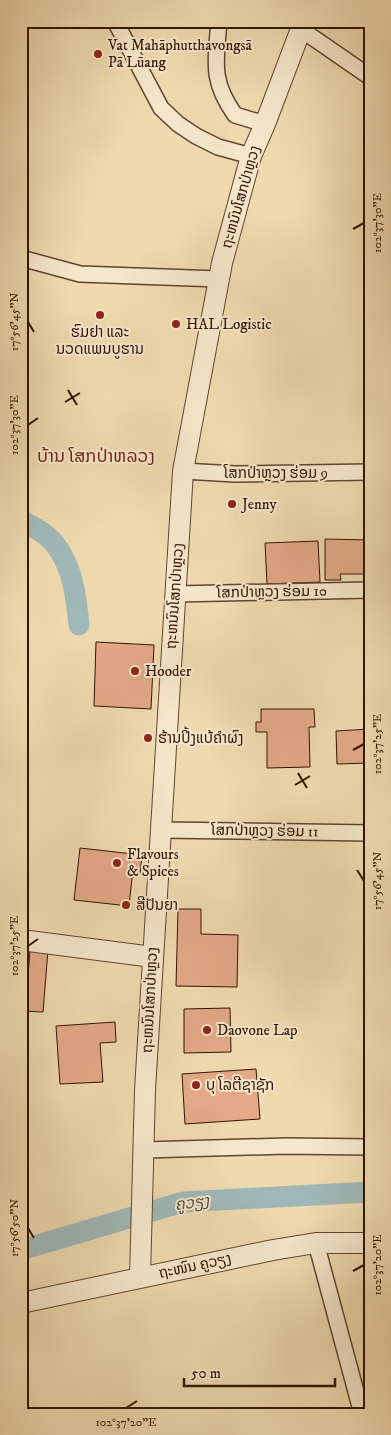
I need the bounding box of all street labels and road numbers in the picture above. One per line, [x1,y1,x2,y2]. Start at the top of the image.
street label: ຖະຫນົນໂສກປ່າຫຼວງ [217,143,265,251]
street label: ໂສກປ່າຫຼວງ ຮ່ອມ 9 [223,464,328,483]
street label: ຖະຫນົນໂສກປ່າຫຼວງ [162,542,188,650]
street label: ໂສກປ່າຫຼວງ ຮ່ອມ 10 [216,582,327,602]
street label: ໂສກປ່າຫຼວງ ຮ່ອມ 11 [210,821,319,841]
street label: ຖະຫນົນໂສກປ່າຫຼວງ [138,946,162,1054]
street label: ຖະໜົນ ຄູວຽງ [157,1249,233,1283]

